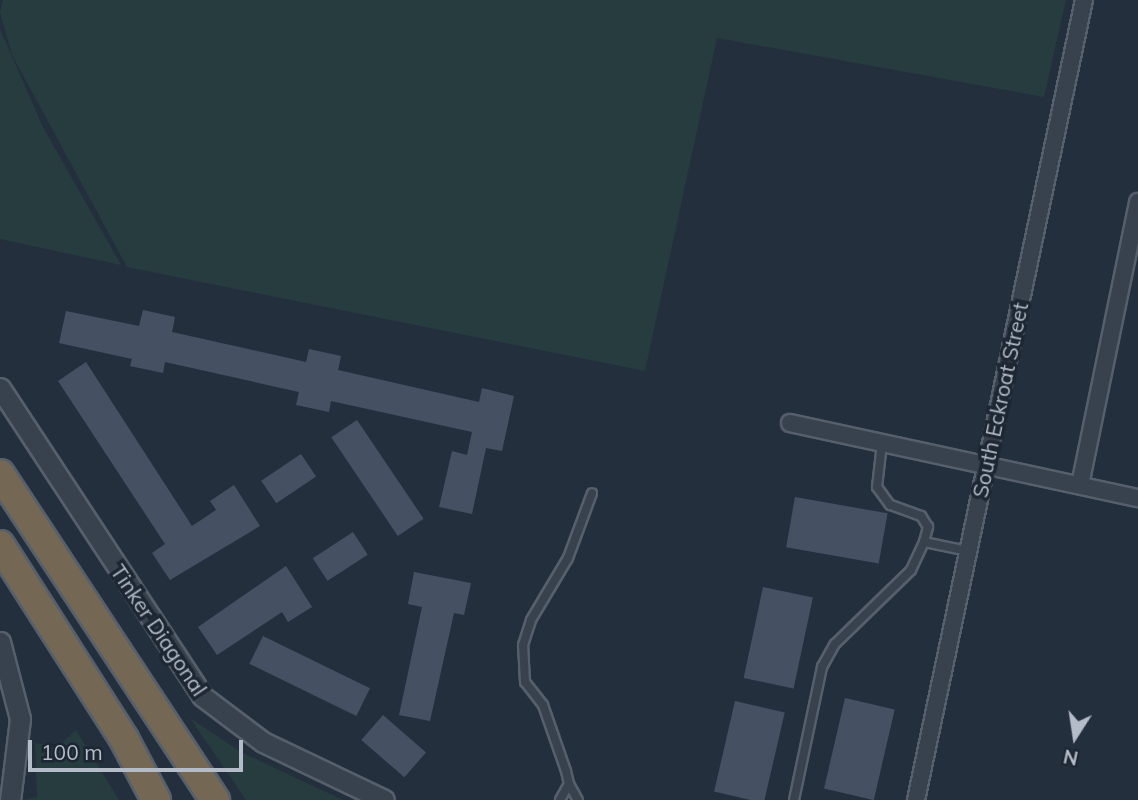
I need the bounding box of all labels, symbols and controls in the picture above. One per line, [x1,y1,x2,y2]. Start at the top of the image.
street label: South Eckroat Street [967,300,1033,500]
street label: Tinker Diagonal [106,560,212,700]
north arrow [1040,702,1110,772]
scale bar [32,726,247,770]
text: 100 m [41,739,103,765]
text: N [1061,744,1080,771]

